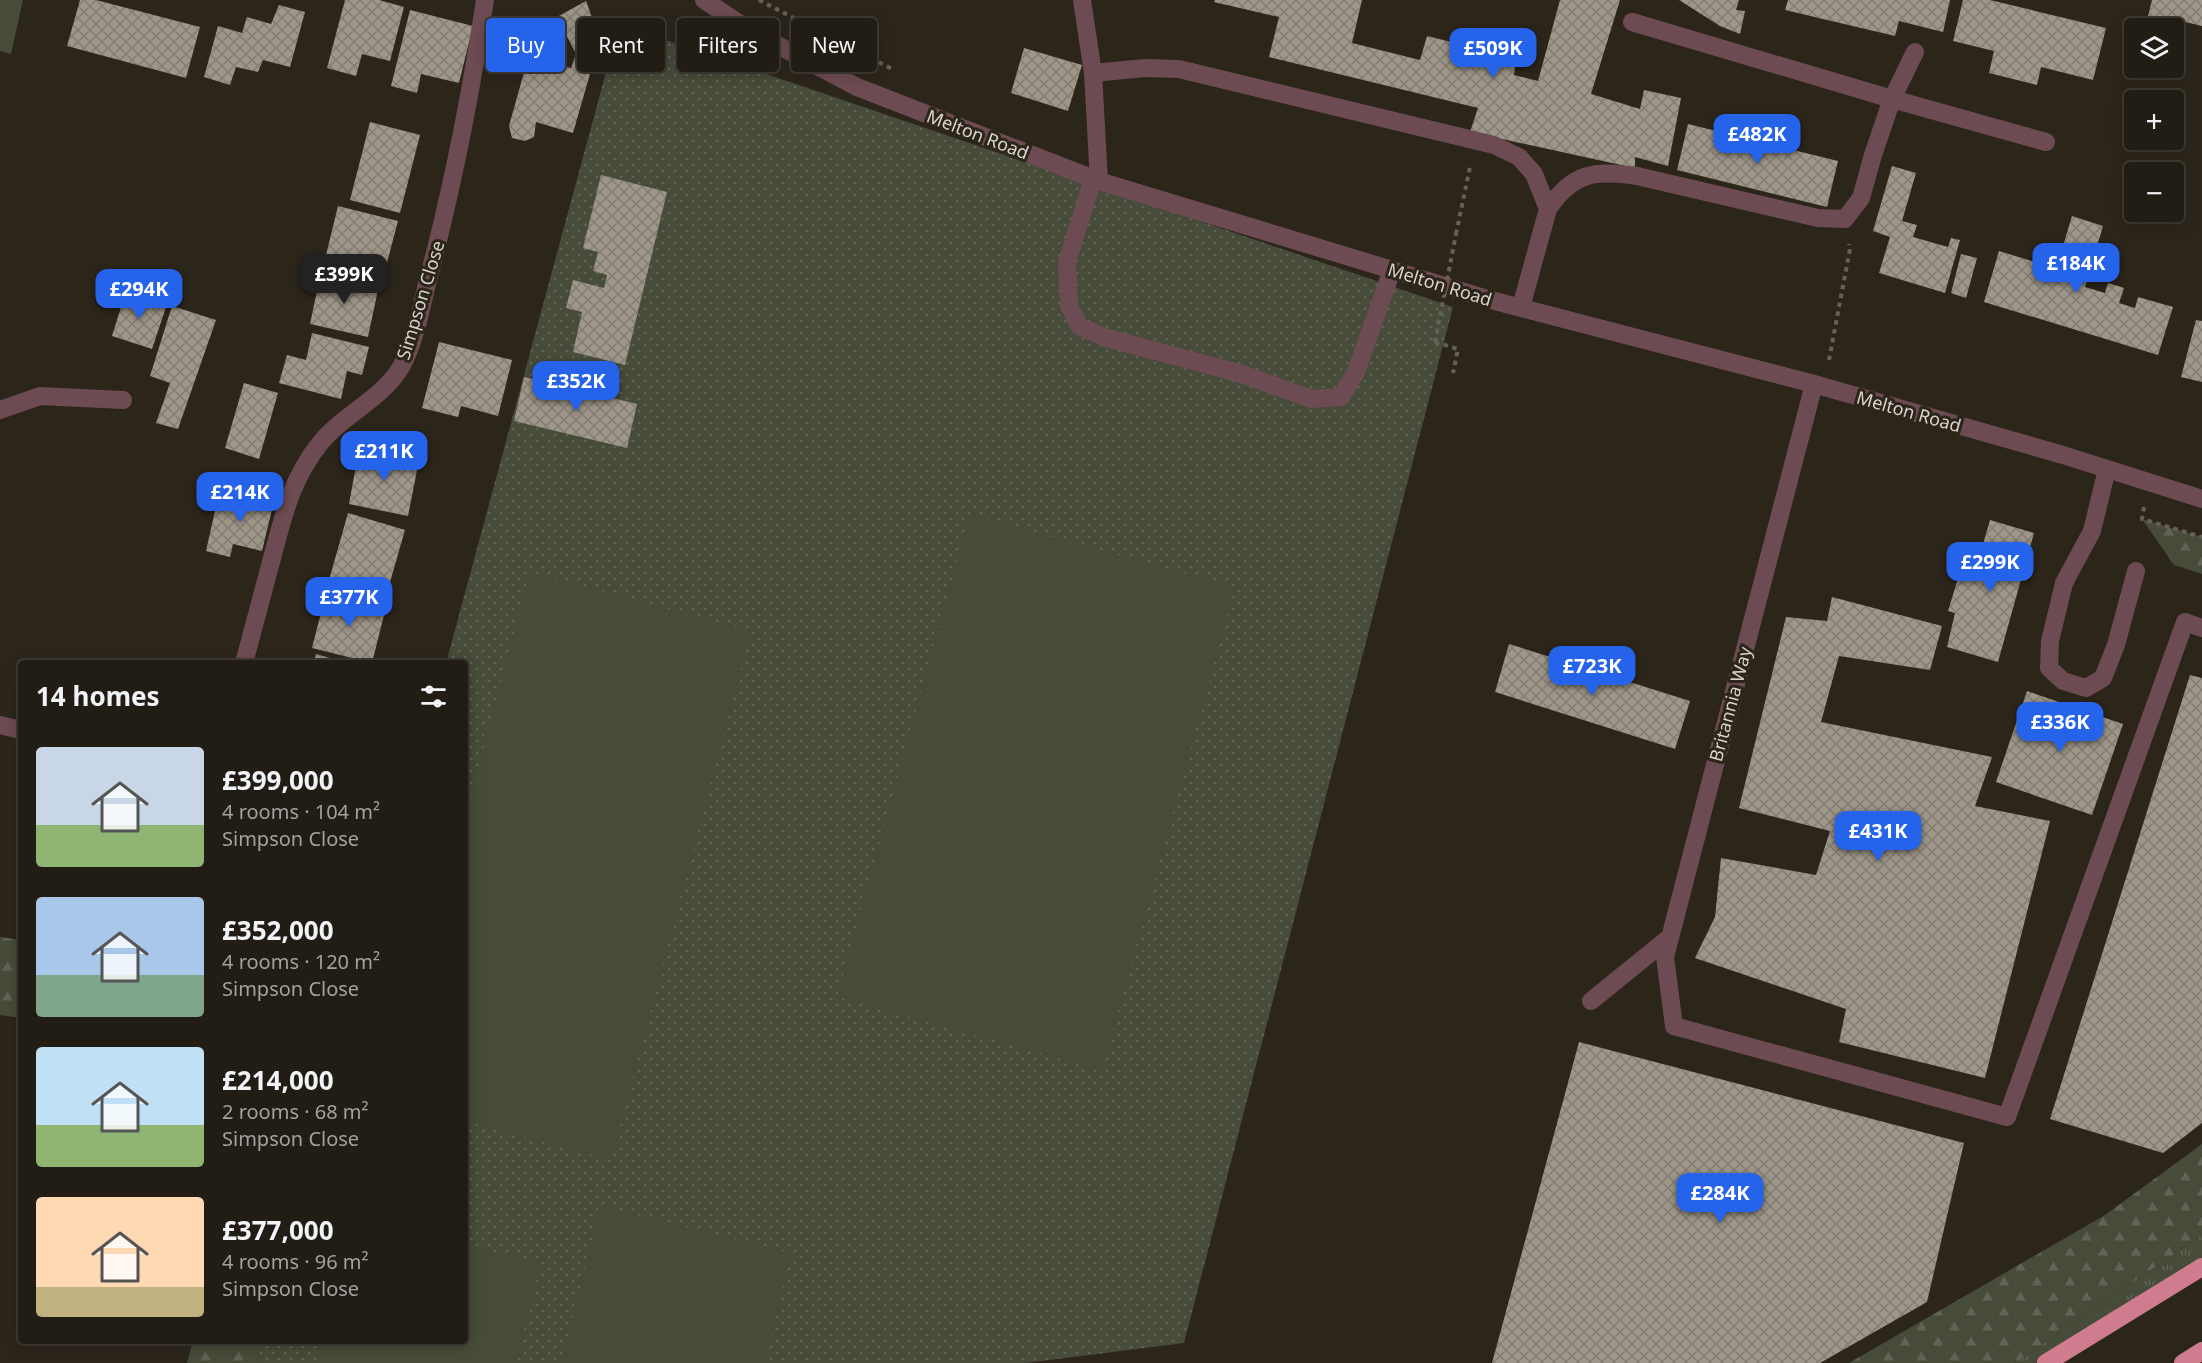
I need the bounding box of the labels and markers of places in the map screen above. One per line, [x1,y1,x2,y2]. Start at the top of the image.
pin: £509K [1451,28,1535,79]
pin: £482K [1715,114,1799,165]
pin: £184K [2034,243,2118,294]
pin: £399K [302,254,386,305]
pin: £294K [97,269,181,320]
pin: £352K [534,361,618,412]
pin: £211K [342,431,426,482]
pin: £214K [198,472,282,523]
pin: £299K [1948,542,2032,593]
pin: £377K [307,577,391,628]
pin: £723K [1550,646,1634,697]
pin: £336K [2018,702,2102,753]
pin: £431K [1836,811,1920,862]
pin: £284K [1678,1173,1762,1224]

